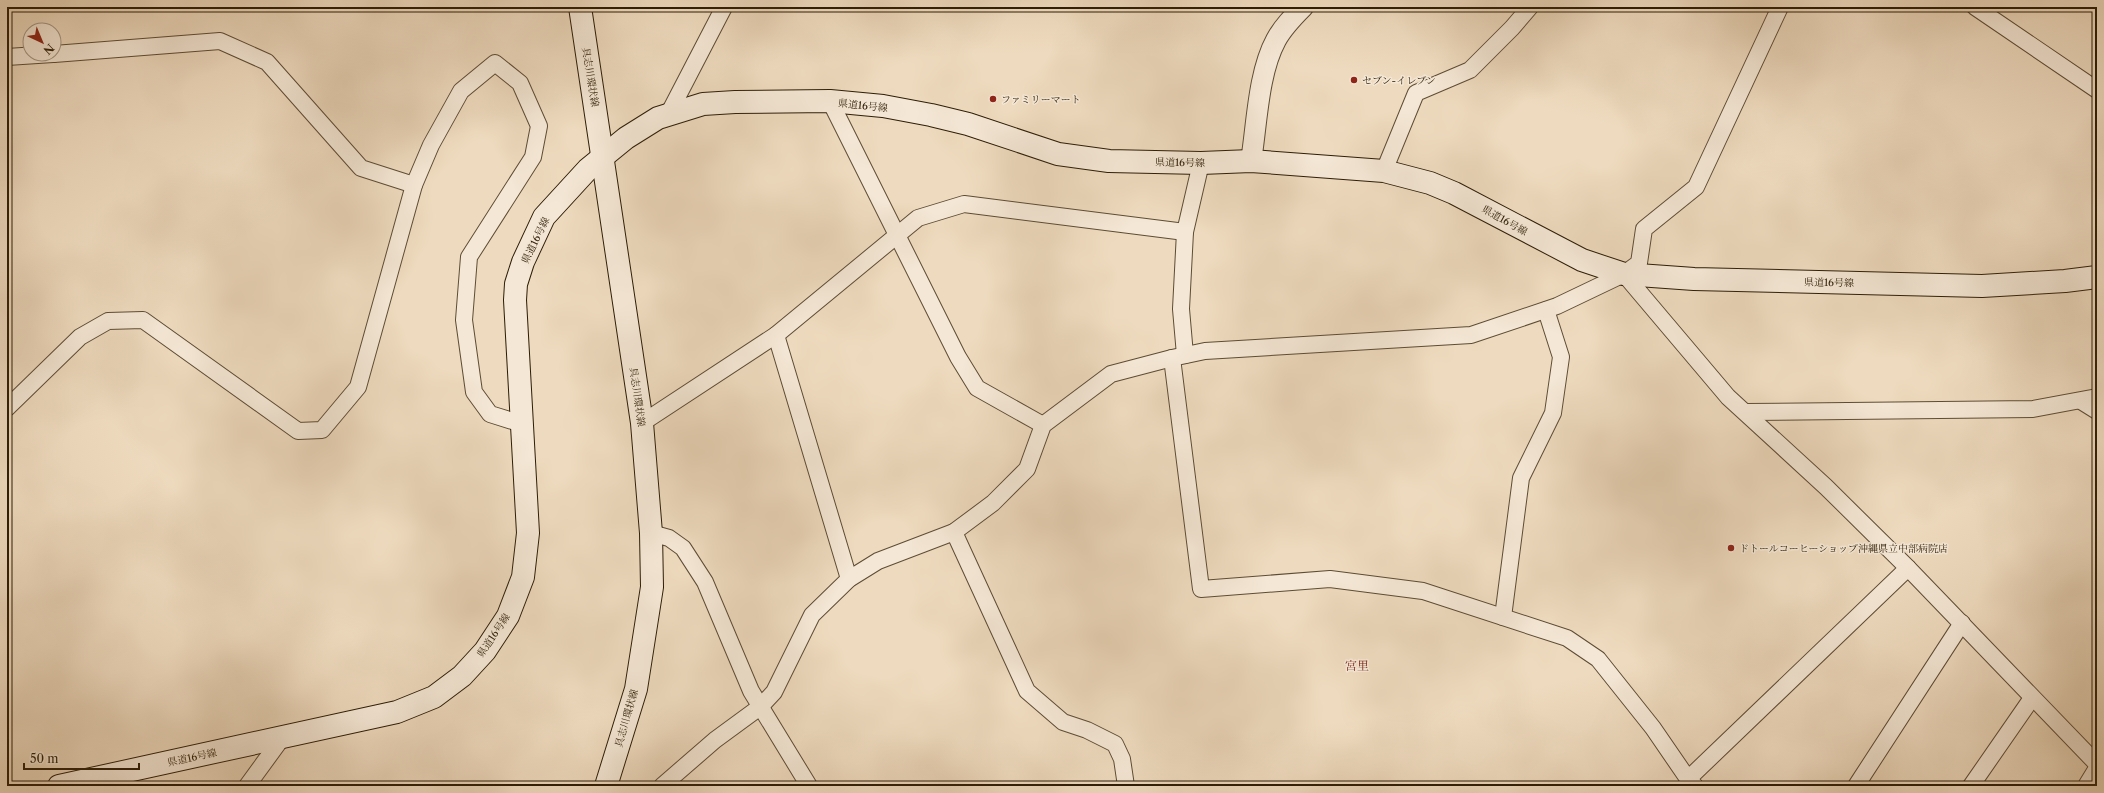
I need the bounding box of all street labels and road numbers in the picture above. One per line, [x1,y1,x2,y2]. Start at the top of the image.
street label: 具志川環状線 [579,46,602,108]
street label: 県道16号線 [837,96,889,115]
street label: 県道16号線 [1155,156,1205,169]
street label: 県道16号線 [1480,203,1530,238]
street label: 県道16号線 [519,215,552,266]
street label: 県道16号線 [1804,276,1854,289]
street label: 具志川環状線 [627,366,648,428]
street label: 県道16号線 [474,611,513,660]
street label: 具志川環状線 [612,688,641,749]
street label: 県道16号線 [166,746,218,769]

